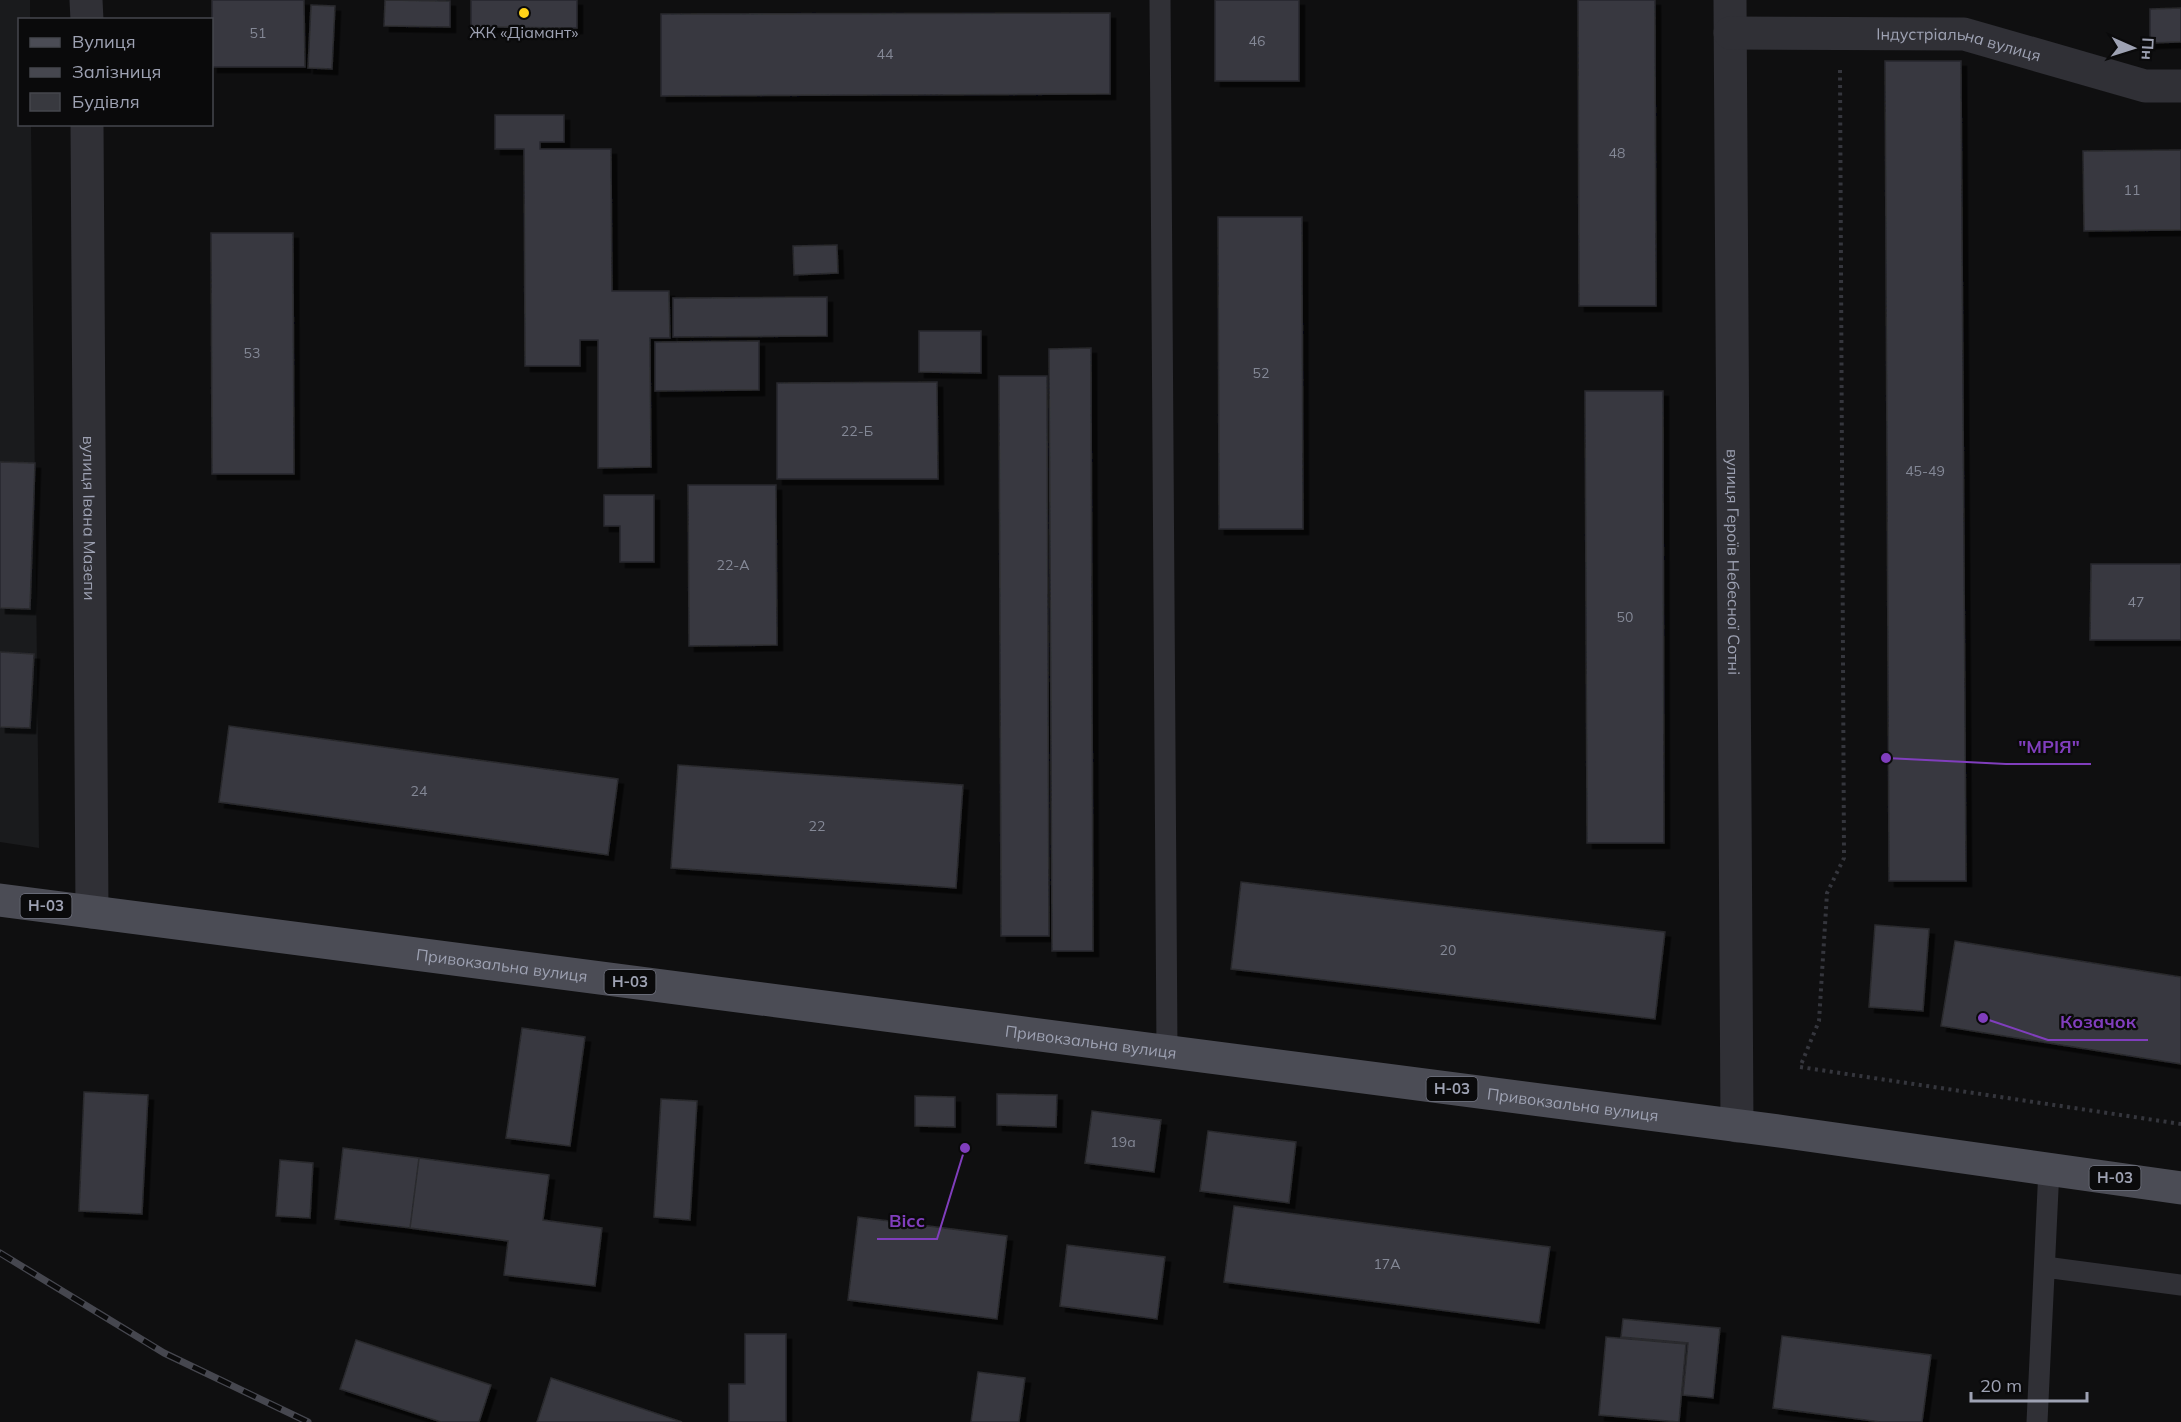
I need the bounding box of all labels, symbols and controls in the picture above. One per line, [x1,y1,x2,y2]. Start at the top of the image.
marker: ЖК «Діамант» [517,6,531,20]
legend [18,18,213,126]
north arrow [2103,18,2163,78]
place label: ЖК «Діамант» [470,22,578,42]
house number: 51 [250,24,266,42]
street label: Індустріальна вулиця [1876,24,2043,66]
text: Вулиця [72,30,136,53]
house number: 46 [1249,32,1265,50]
text: Пн [2137,37,2159,60]
house number: 44 [877,45,894,63]
text: Залізниця [72,60,161,83]
text: Будівля [72,90,140,113]
house number: 48 [1609,144,1625,162]
house number: 11 [2124,181,2140,199]
house number: 53 [244,344,260,362]
house number: 52 [1253,364,1269,382]
house number: 22-Б [841,422,873,440]
street label: вулиця Івана Мазепи [79,436,100,600]
street label: вулиця Героїв Небесної Сотні [1723,449,1744,675]
house number: 45-49 [1905,462,1945,480]
house number: 22-А [717,556,750,574]
house number: 47 [2128,593,2144,611]
house number: 50 [1617,608,1633,626]
callout: "МРІЯ" [2006,728,2091,764]
text: "МРІЯ" [2018,735,2080,758]
house number: 24 [411,782,428,800]
house number: 22 [809,817,825,835]
road number: Н-03 [20,894,72,918]
house number: 20 [1440,941,1456,959]
street label: Привокзальна вулиця [415,944,589,986]
road number: Н-03 [604,970,656,994]
callout: Козачок [2048,1004,2148,1040]
text: Козачок [2060,1010,2137,1033]
street label: Привокзальна вулиця [1004,1021,1178,1063]
road number: Н-03 [1426,1077,1478,1101]
street label: Привокзальна вулиця [1486,1083,1660,1125]
house number: 19а [1110,1133,1136,1151]
road number: Н-03 [2090,1166,2140,1190]
callout: Вісс [877,1203,937,1239]
text: Вісс [889,1209,925,1232]
house number: 17А [1373,1255,1401,1273]
scale bar [1971,1365,2086,1403]
text: 20 m [1980,1374,2022,1397]

